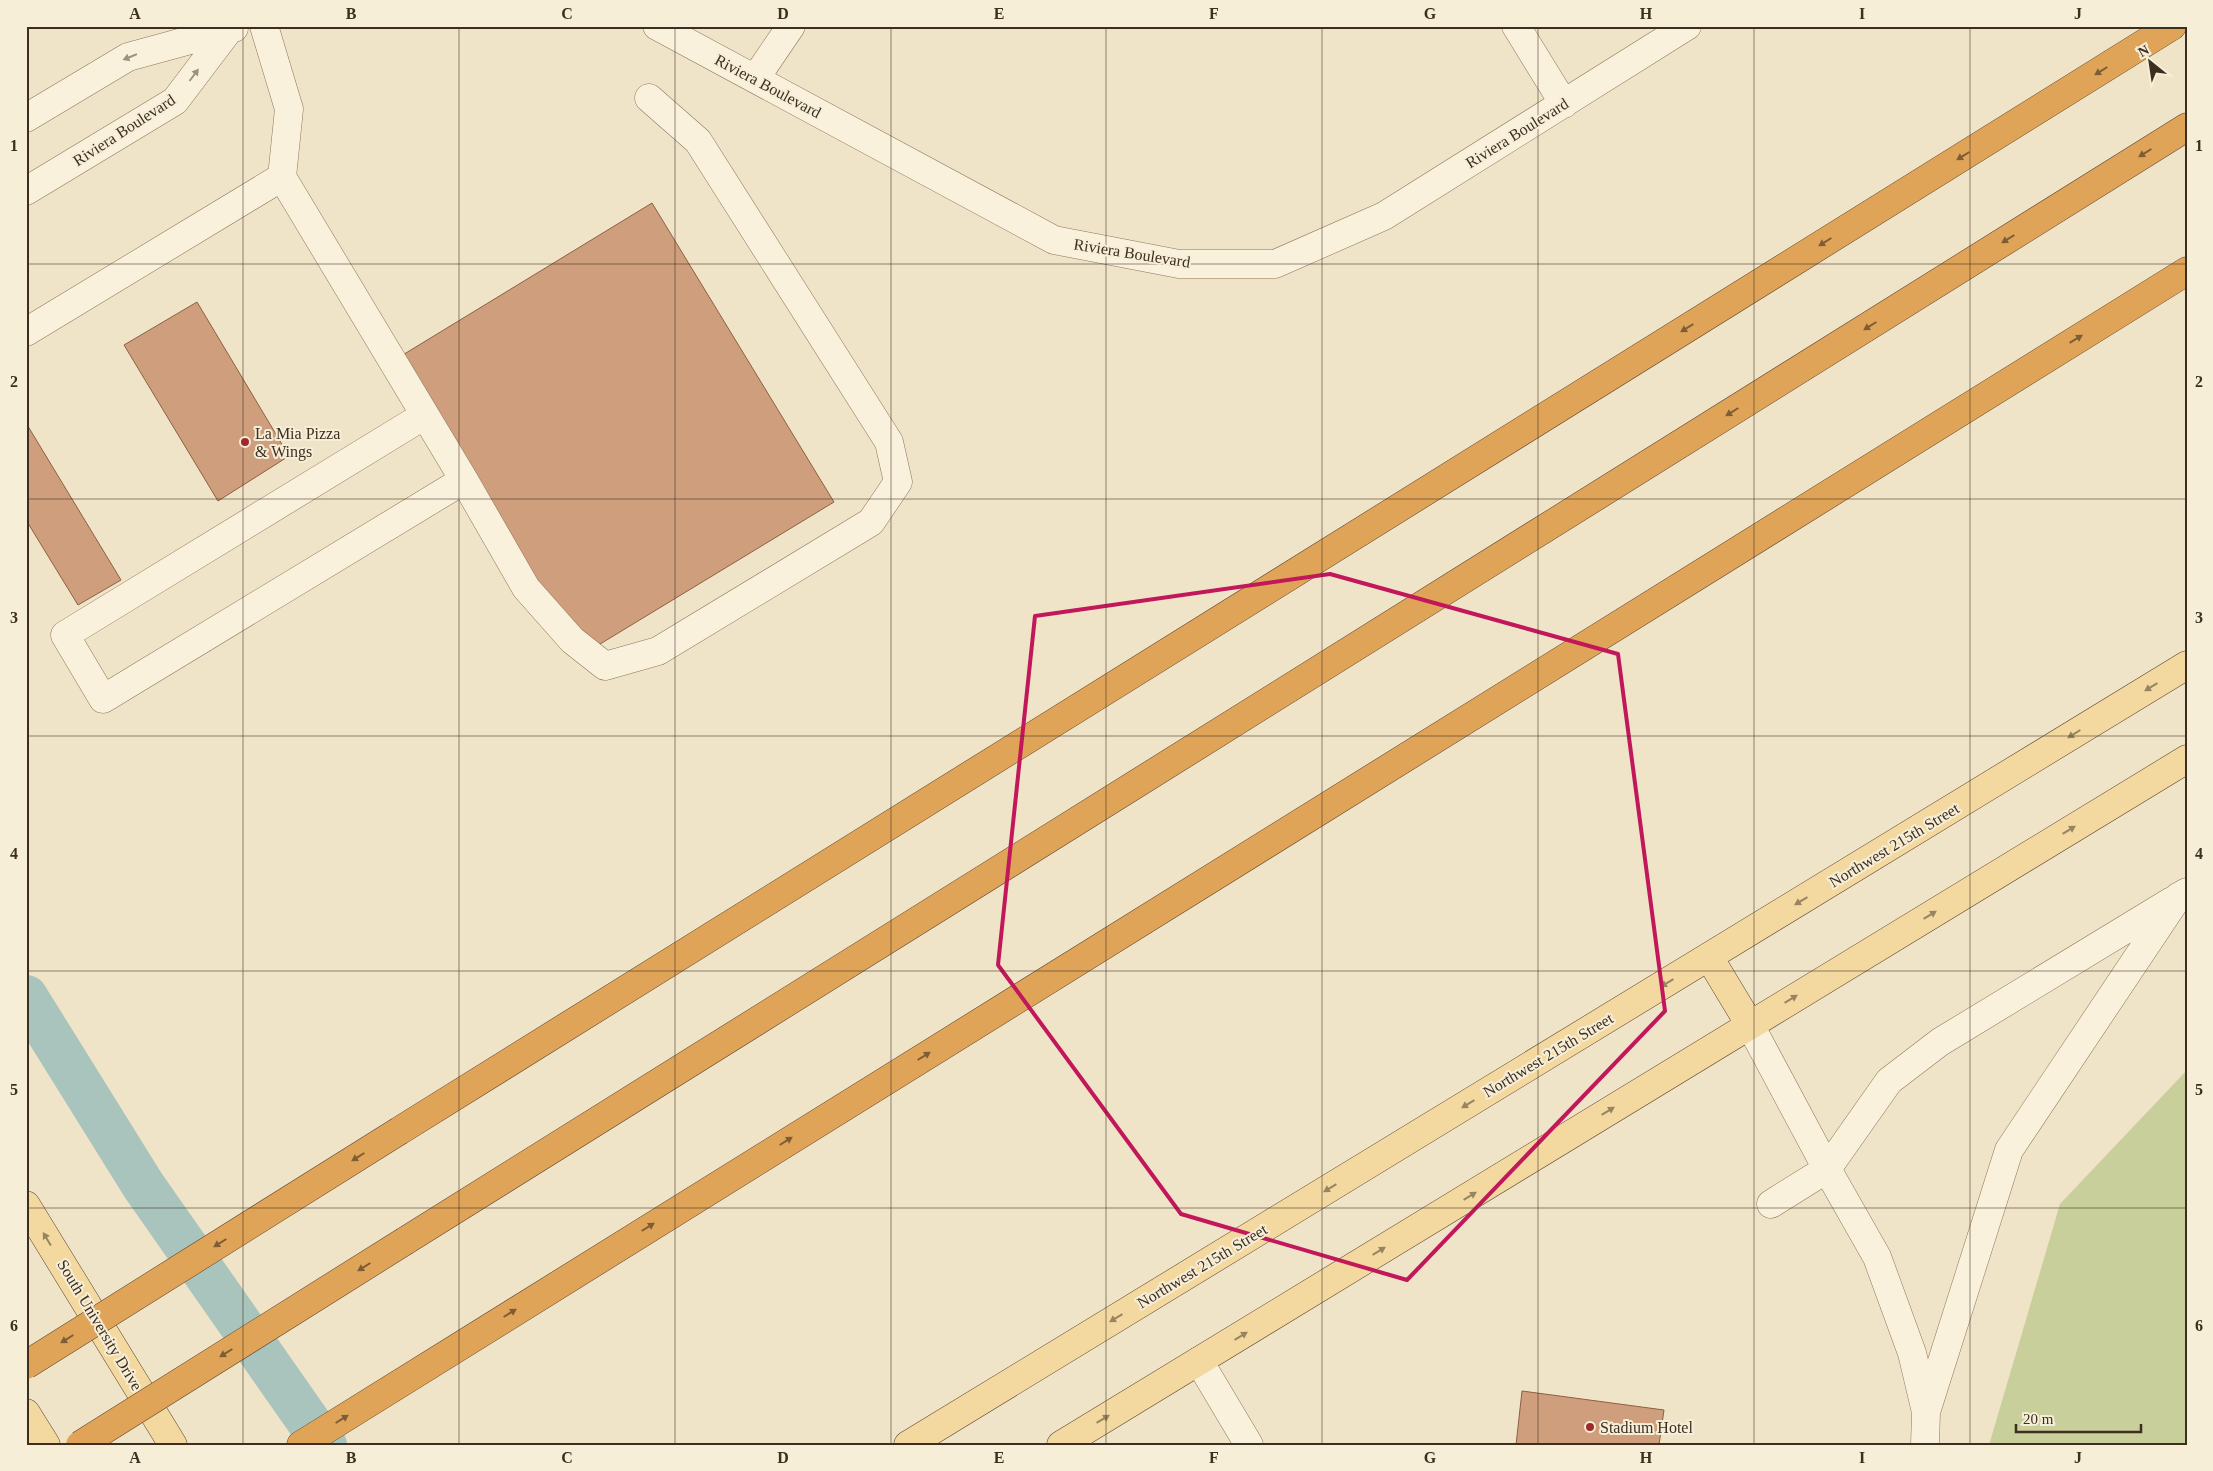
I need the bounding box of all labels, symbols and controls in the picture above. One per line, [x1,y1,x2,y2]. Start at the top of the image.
text: A [129,5,141,22]
text: B [346,5,357,22]
text: C [561,5,573,22]
text: D [777,5,789,22]
text: E [994,5,1004,22]
text: F [1209,5,1219,22]
text: G [1424,5,1437,22]
text: H [1640,5,1653,22]
text: I [1859,5,1865,22]
text: J [2074,5,2082,22]
north arrow [2126,38,2176,88]
text: N [2136,42,2152,60]
street label: Riviera Boulevard [712,51,824,121]
one-way arrow [123,54,137,62]
one-way arrow [2095,66,2108,75]
one-way arrow [189,68,199,82]
street label: Riviera Boulevard [70,91,178,169]
street label: Riviera Boulevard [1463,95,1571,171]
text: 1 [10,137,18,154]
text: 1 [2195,137,2203,154]
one-way arrow [2139,149,2152,158]
one-way arrow [1957,152,1970,161]
street label: Riviera Boulevard [1073,235,1191,271]
one-way arrow [2001,235,2014,244]
one-way arrow [1819,238,1832,247]
one-way arrow [1863,321,1876,330]
one-way arrow [1681,324,1694,333]
one-way arrow [2069,334,2082,343]
text: 2 [10,373,18,390]
text: 2 [2195,373,2203,390]
one-way arrow [1725,407,1739,416]
place label: La Mia Pizza & Wings [255,425,340,461]
marker: La Mia Pizza & Wings [239,436,251,448]
text: 3 [10,609,18,626]
text: 3 [2195,609,2203,626]
one-way arrow [2145,682,2158,692]
one-way arrow [2068,730,2081,739]
street label: Northwest 215th Street [1826,799,1962,891]
one-way arrow [2063,826,2076,835]
text: 4 [10,845,18,862]
text: 4 [2195,845,2203,862]
one-way arrow [1795,896,1808,905]
one-way arrow [1924,910,1937,920]
one-way arrow [1661,978,1674,987]
one-way arrow [1785,995,1798,1004]
street label: Northwest 215th Street [1480,1009,1616,1101]
one-way arrow [918,1051,931,1060]
text: 5 [10,1081,18,1098]
text: 5 [2195,1081,2203,1098]
one-way arrow [1462,1099,1475,1108]
one-way arrow [1602,1107,1615,1116]
one-way arrow [780,1137,793,1146]
one-way arrow [351,1152,364,1162]
one-way arrow [1323,1184,1336,1193]
one-way arrow [1463,1191,1476,1200]
street label: Northwest 215th Street [1134,1220,1270,1312]
one-way arrow [642,1223,655,1232]
one-way arrow [43,1232,52,1245]
one-way arrow [213,1239,227,1248]
one-way arrow [1373,1246,1386,1255]
street label: South University Drive [53,1257,146,1394]
one-way arrow [357,1262,371,1272]
one-way arrow [504,1309,517,1318]
one-way arrow [1110,1314,1123,1323]
text: 6 [10,1317,18,1334]
text: 6 [2195,1317,2203,1334]
one-way arrow [1234,1331,1247,1340]
one-way arrow [61,1334,74,1343]
one-way arrow [220,1349,233,1358]
scale bar [2016,1401,2140,1433]
text: 20 m [2023,1411,2054,1427]
one-way arrow [335,1414,349,1423]
one-way arrow [1096,1415,1110,1424]
place label: Stadium Hotel [1600,1419,1693,1436]
marker: Stadium Hotel [1584,1421,1596,1433]
text: A [129,1449,141,1466]
text: B [346,1449,357,1466]
text: C [561,1449,573,1466]
text: D [777,1449,789,1466]
text: E [994,1449,1004,1466]
text: F [1209,1449,1219,1466]
text: G [1424,1449,1437,1466]
text: H [1640,1449,1653,1466]
text: I [1859,1449,1865,1466]
text: J [2074,1449,2082,1466]

